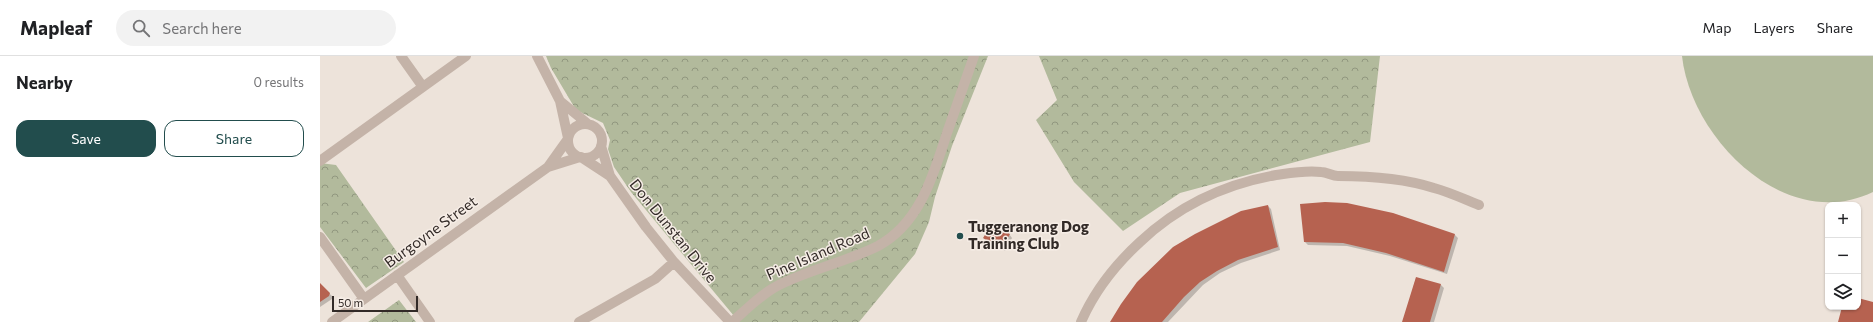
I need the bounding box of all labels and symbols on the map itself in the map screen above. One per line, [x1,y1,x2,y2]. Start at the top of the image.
street label: Don Dunstan Drive [627,175,721,286]
street label: Burgoyne Street [381,191,480,271]
place label: Tuggeranong Dog Training Club [968,217,1089,252]
street label: Pine Island Road [763,223,872,283]
marker: Tuggeranong Dog Training Club [955,231,965,241]
scale bar [332,294,418,313]

